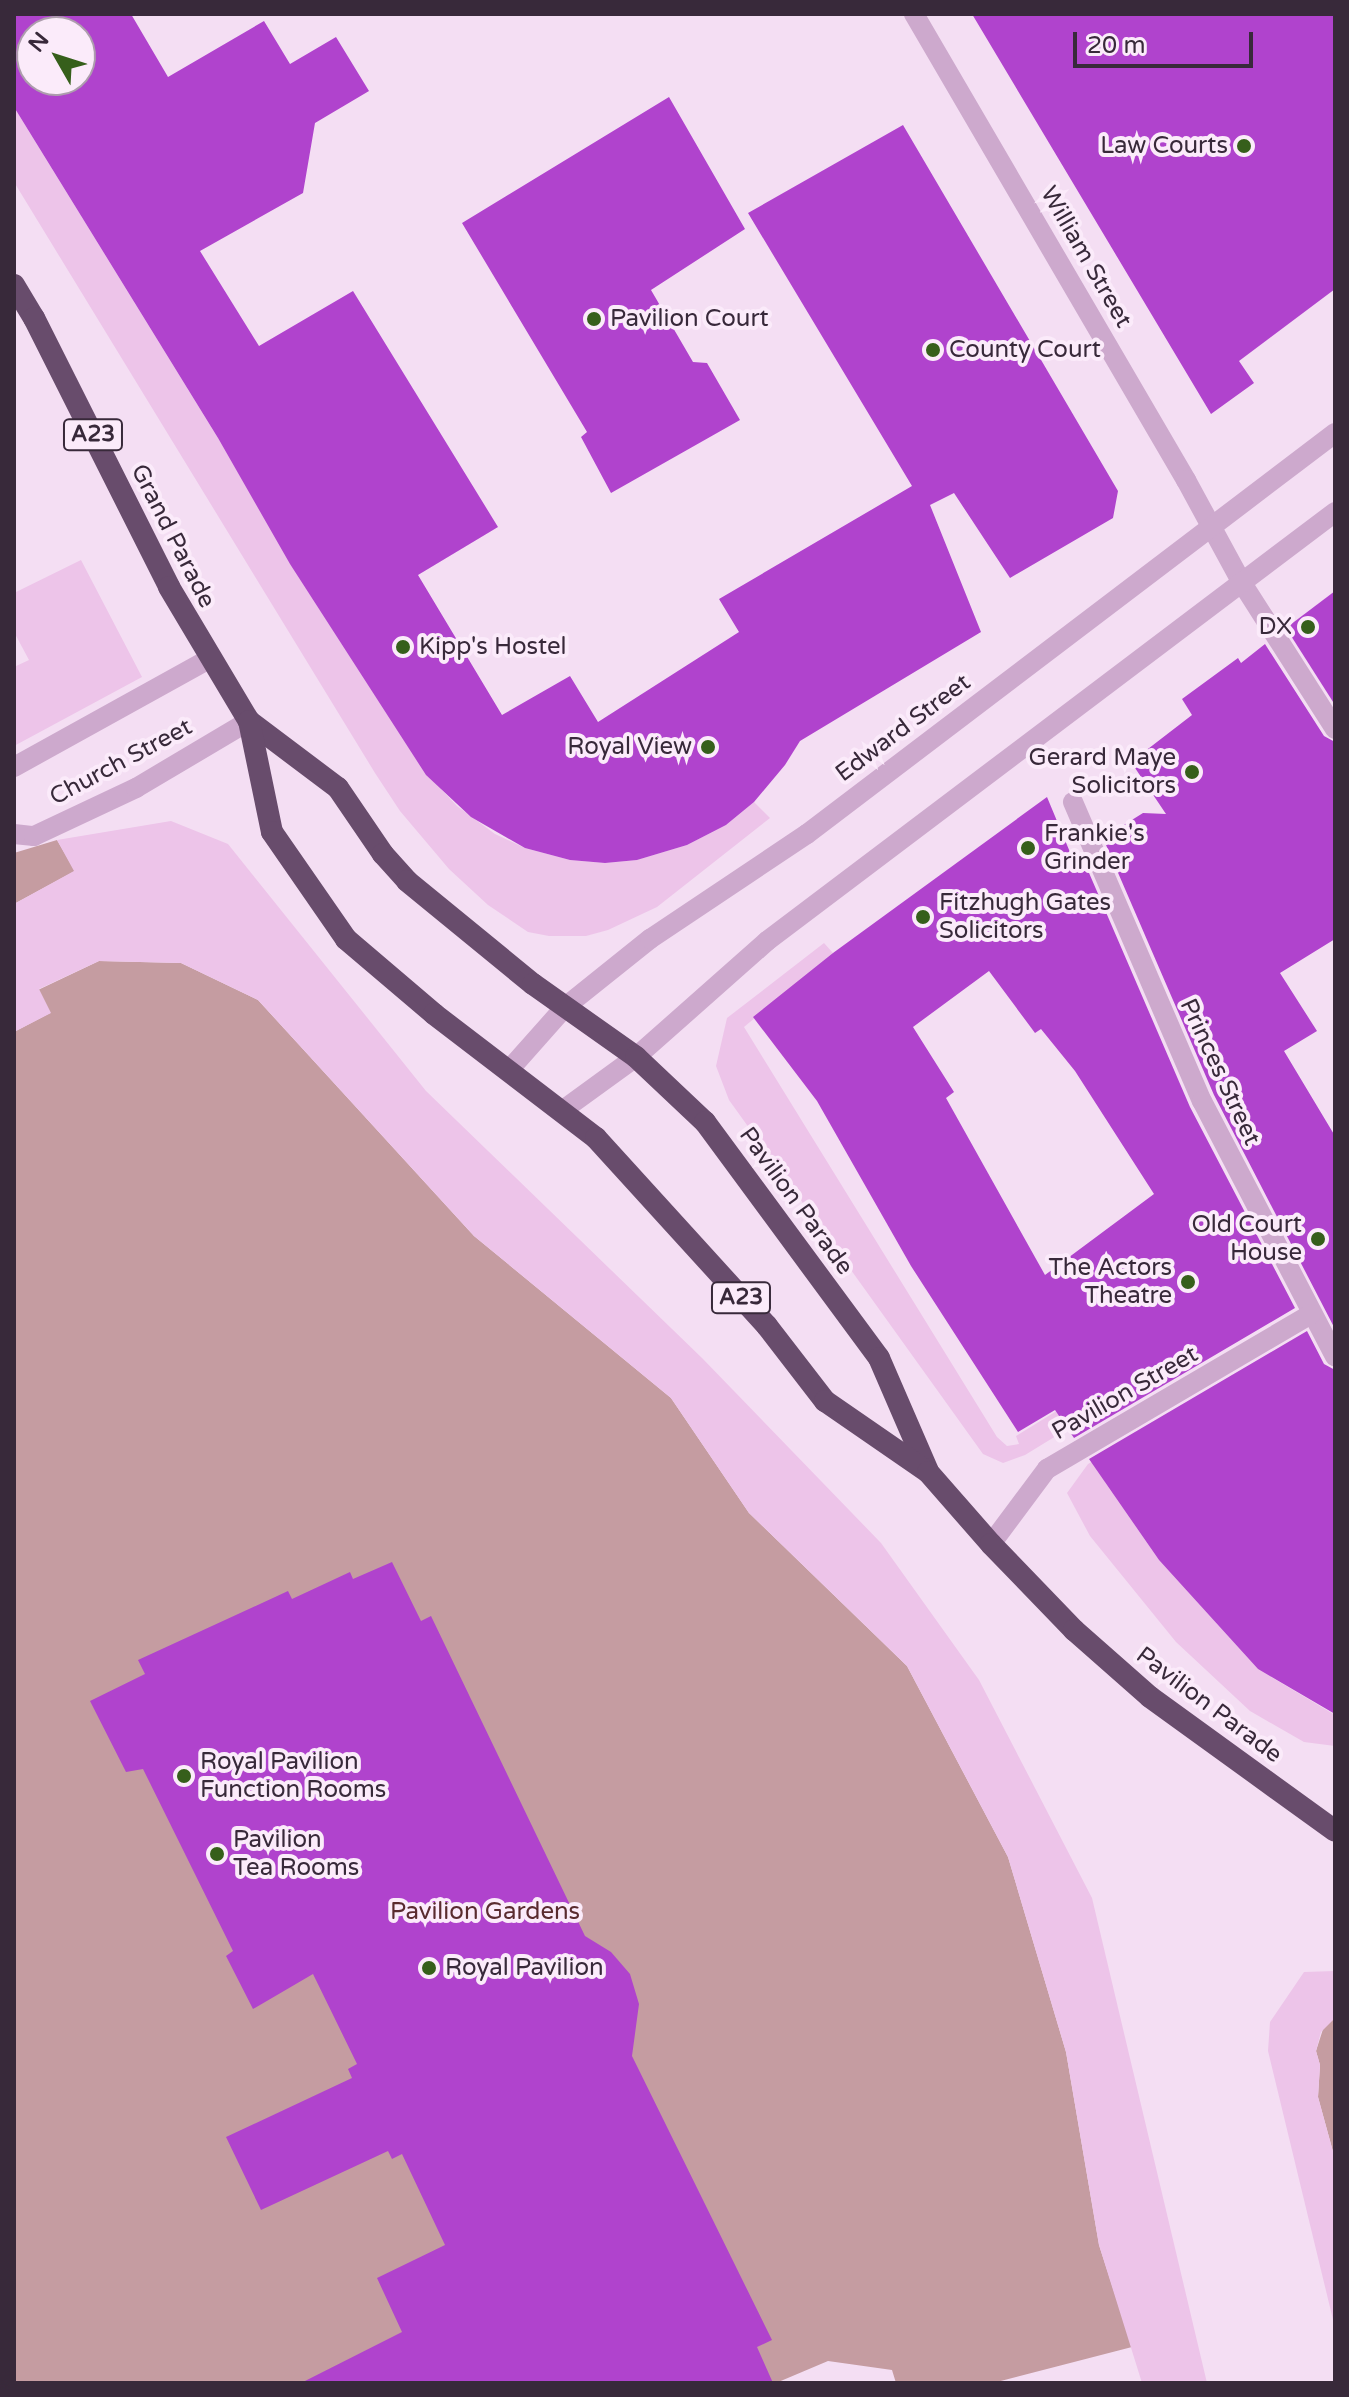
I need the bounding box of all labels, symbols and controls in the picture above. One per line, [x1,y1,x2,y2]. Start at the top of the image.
north arrow [16,16,96,96]
scale bar [1077,16,1257,66]
text: N [23,27,55,57]
text: 20 m [1087,31,1145,60]
place label: Law Courts [1100,132,1228,160]
marker: Law Courts [1235,137,1253,155]
street label: William Street [1034,181,1138,333]
place label: Pavilion Court [610,305,769,333]
marker: Pavilion Court [585,310,603,328]
place label: County Court [949,336,1101,364]
marker: County Court [924,341,942,359]
road number: A23 [61,417,125,453]
street label: Grand Parade [124,459,222,613]
place label: DX [1259,613,1292,641]
marker: DX [1299,618,1317,636]
place label: Kipp's Hostel [419,633,566,661]
marker: Kipp's Hostel [394,638,412,656]
street label: Edward Street [830,668,976,788]
street label: Church Street [45,712,197,812]
place label: Royal View [567,733,692,761]
marker: Royal View [699,738,717,756]
place label: Gerard Maye Solicitors [1029,744,1176,800]
marker: Gerard Maye Solicitors [1183,763,1201,781]
place label: Frankie's Grinder [1044,820,1145,876]
marker: Frankie's Grinder [1019,839,1037,857]
place label: Fitzhugh Gates Solicitors [939,889,1111,945]
marker: Fitzhugh Gates Solicitors [914,908,932,926]
street label: Princes Street [1173,994,1267,1150]
street label: Pavilion Parade [733,1122,859,1280]
place label: Old Court House [1192,1211,1302,1267]
marker: Old Court House [1309,1230,1327,1248]
place label: The Actors Theatre [1048,1254,1172,1310]
marker: The Actors Theatre [1179,1273,1197,1291]
road number: A23 [709,1280,773,1316]
street label: Pavilion Street [1047,1340,1203,1446]
street label: Pavilion Parade [1130,1641,1288,1769]
place label: Royal Pavilion Function Rooms [200,1748,386,1804]
marker: Royal Pavilion Function Rooms [175,1767,193,1785]
place label: Pavilion Tea Rooms [233,1826,359,1882]
marker: Pavilion Tea Rooms [208,1845,226,1863]
park label: Pavilion Gardens [390,1898,580,1926]
place label: Royal Pavilion [445,1954,604,1982]
marker: Royal Pavilion [420,1959,438,1977]

